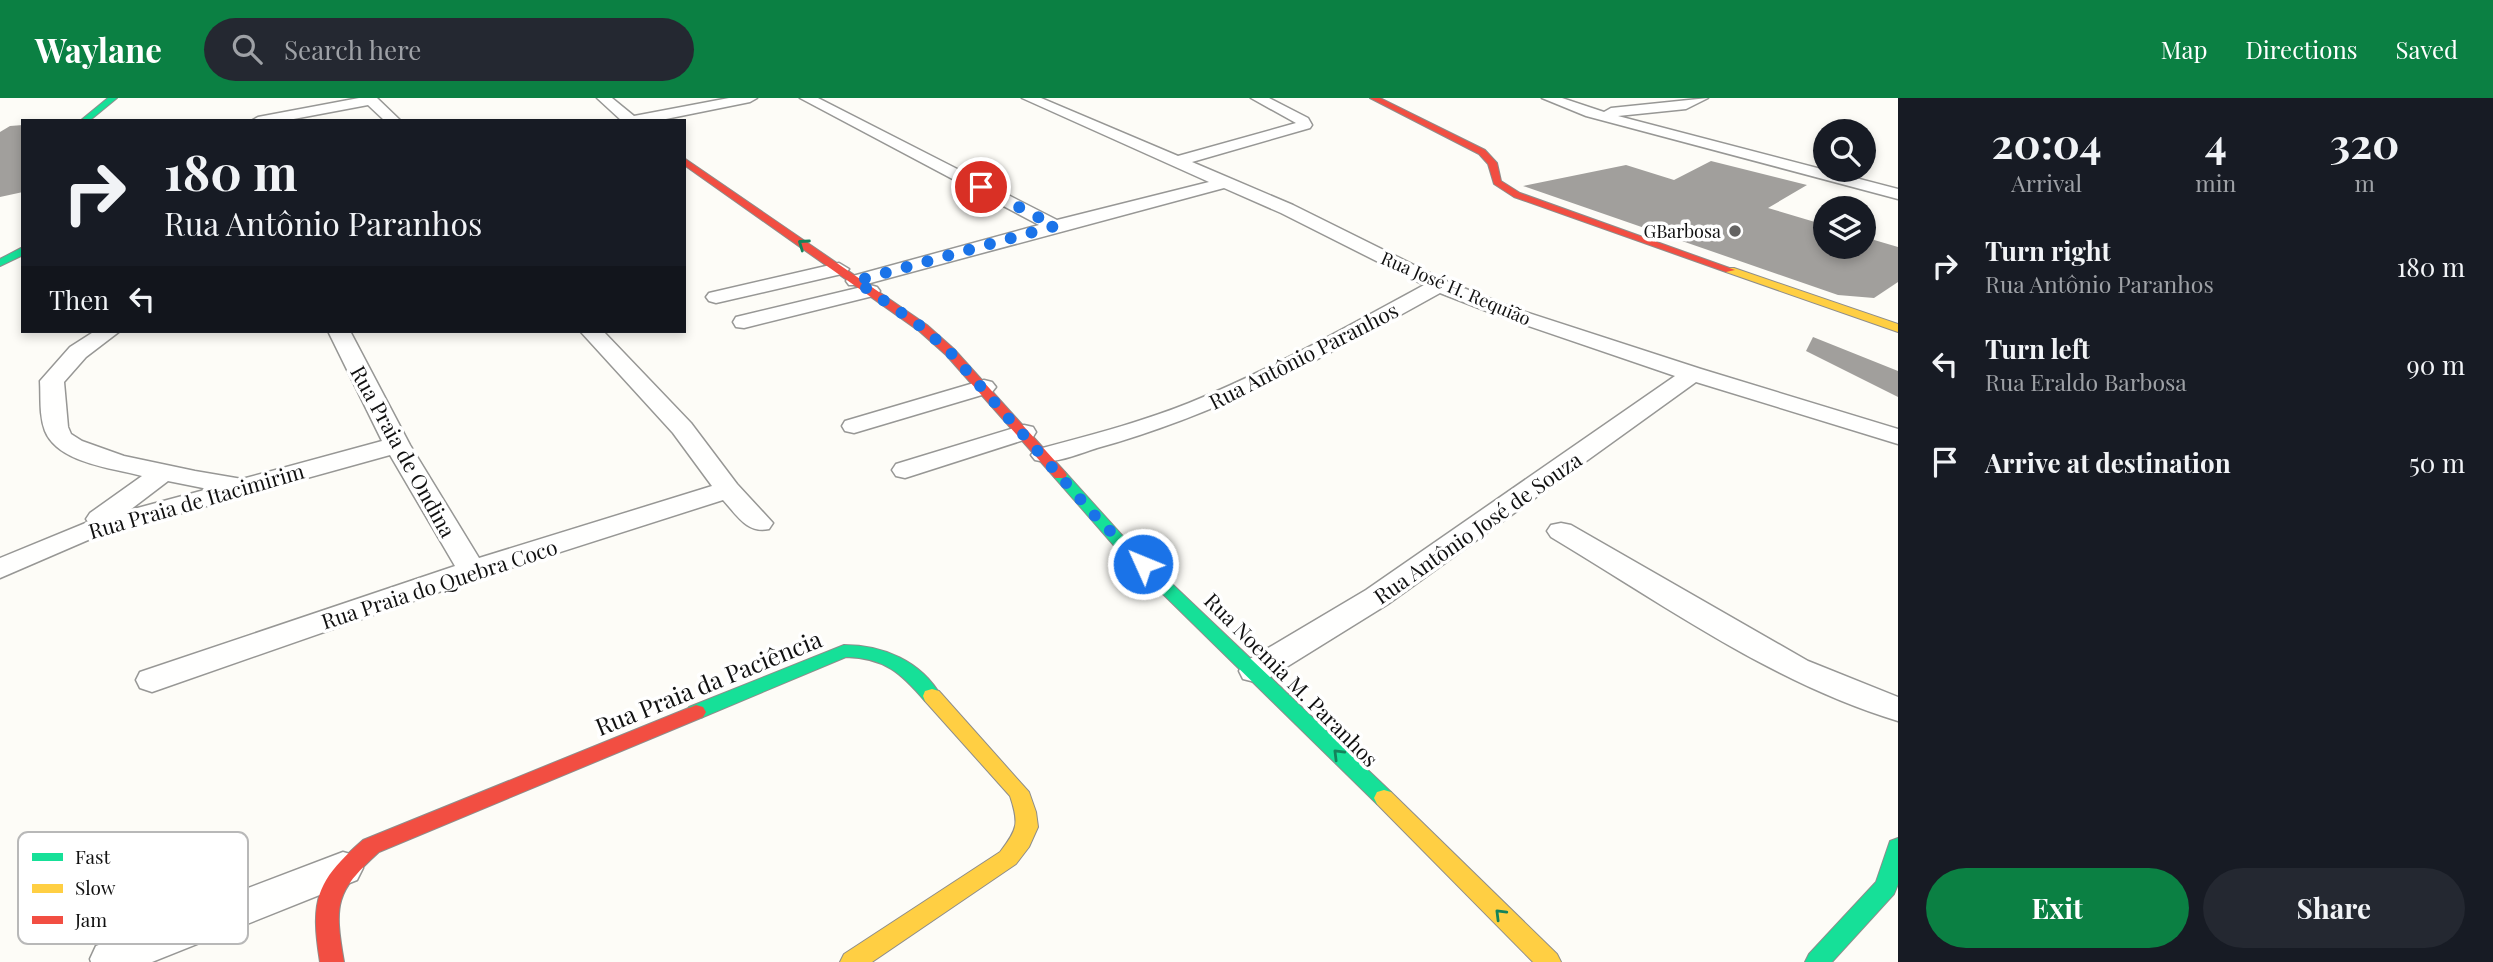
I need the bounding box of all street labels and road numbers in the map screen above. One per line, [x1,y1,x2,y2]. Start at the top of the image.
street label: Rua José H. Requião [1377,246,1535,330]
street label: Rua Antônio Paranhos [1204,295,1402,415]
street label: Rua Praia de Ondina [345,360,463,542]
street label: Rua Antônio José de Souza [1368,444,1587,609]
street label: Rua Praia de Itacimirim [85,456,307,544]
street label: Rua Praia do Quebra Coco [317,532,561,634]
street label: Rua Noemia M. Paranhos [1199,586,1385,772]
street label: Rua Praia da Paciência [590,622,826,742]

